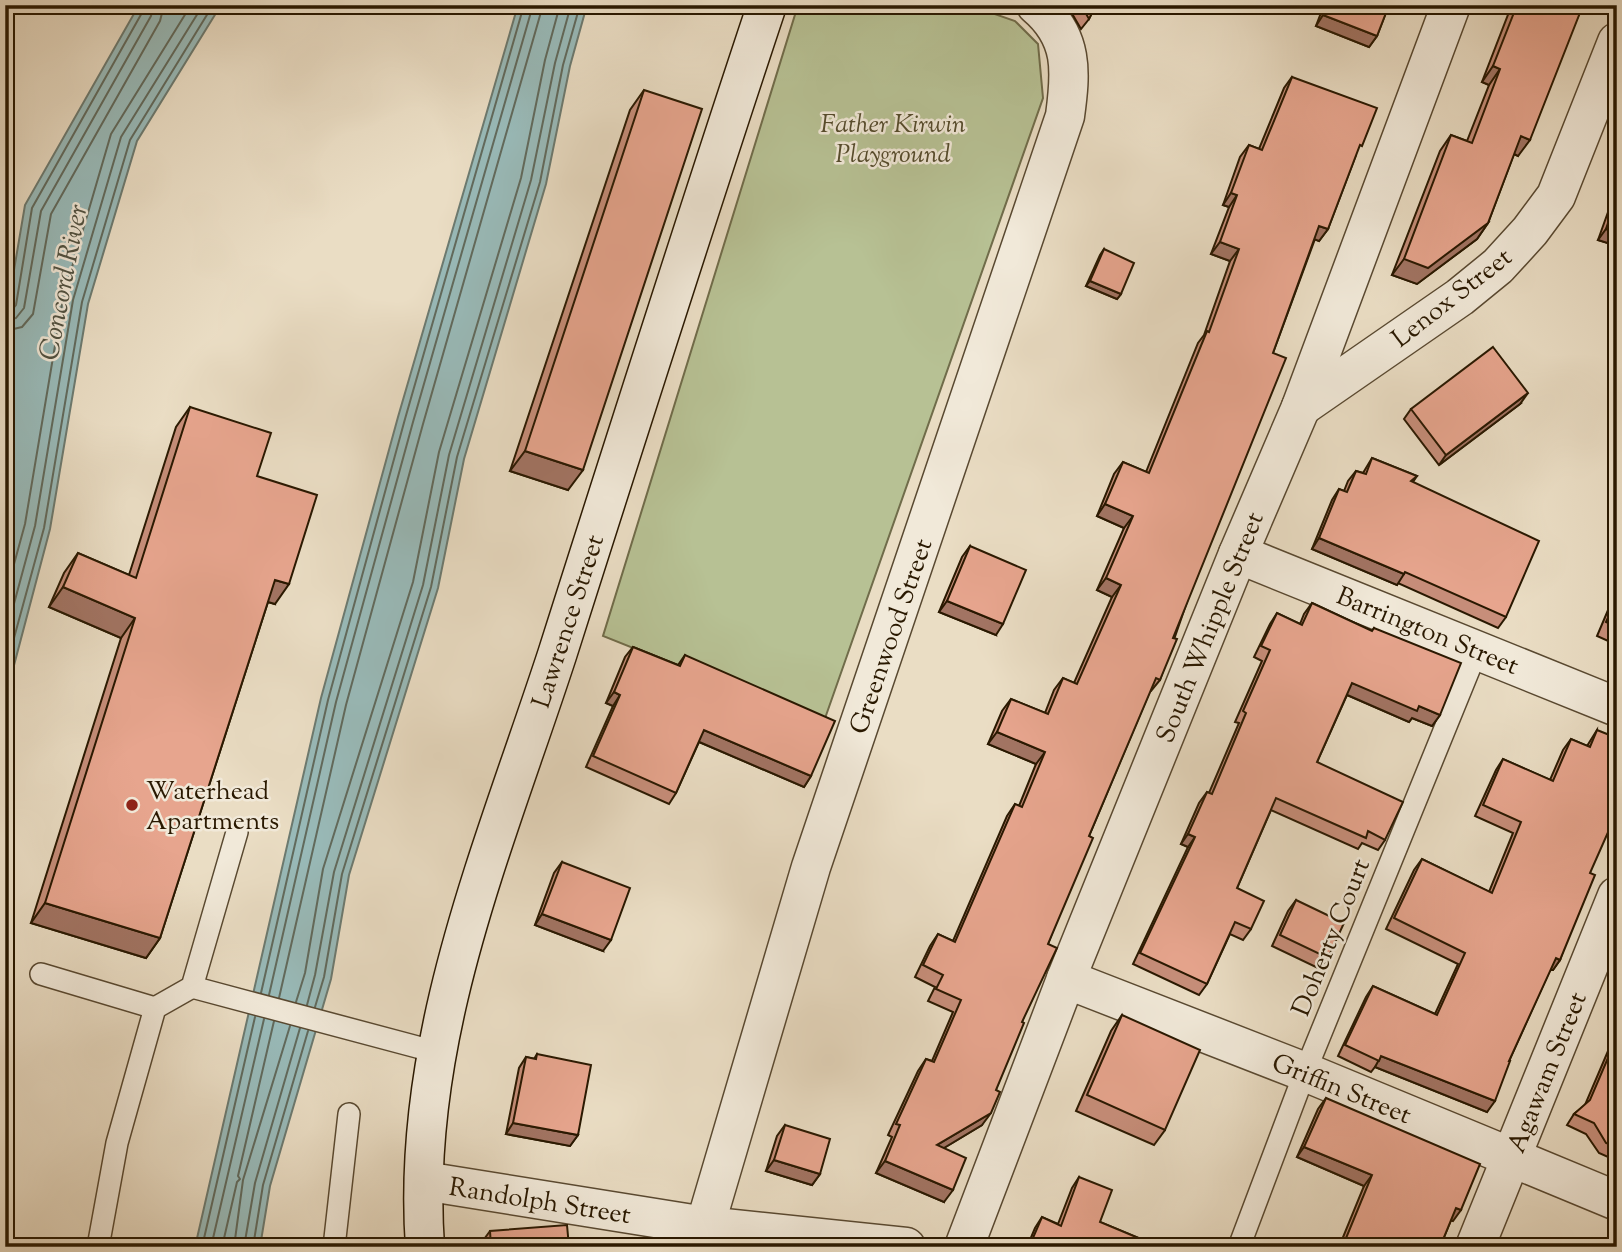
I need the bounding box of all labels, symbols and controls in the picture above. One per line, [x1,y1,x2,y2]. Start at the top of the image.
park label: Father Kirwin Playground [820,107,966,174]
water label: Concord River [30,201,100,364]
street label: Lenox Street [1384,240,1521,358]
street label: South Whipple Street [1148,507,1275,749]
street label: Lawrence Street [524,530,615,713]
street label: Greenwood Street [842,534,943,739]
street label: Barrington Street [1330,579,1524,686]
place label: Waterhead Apartments [146,774,279,841]
marker: Waterhead Apartments [124,797,140,813]
street label: Doherty Court [1284,853,1381,1022]
street label: Agawam Street [1499,987,1597,1159]
street label: Griffin Street [1266,1046,1416,1135]
street label: Randolph Street [446,1170,633,1235]

